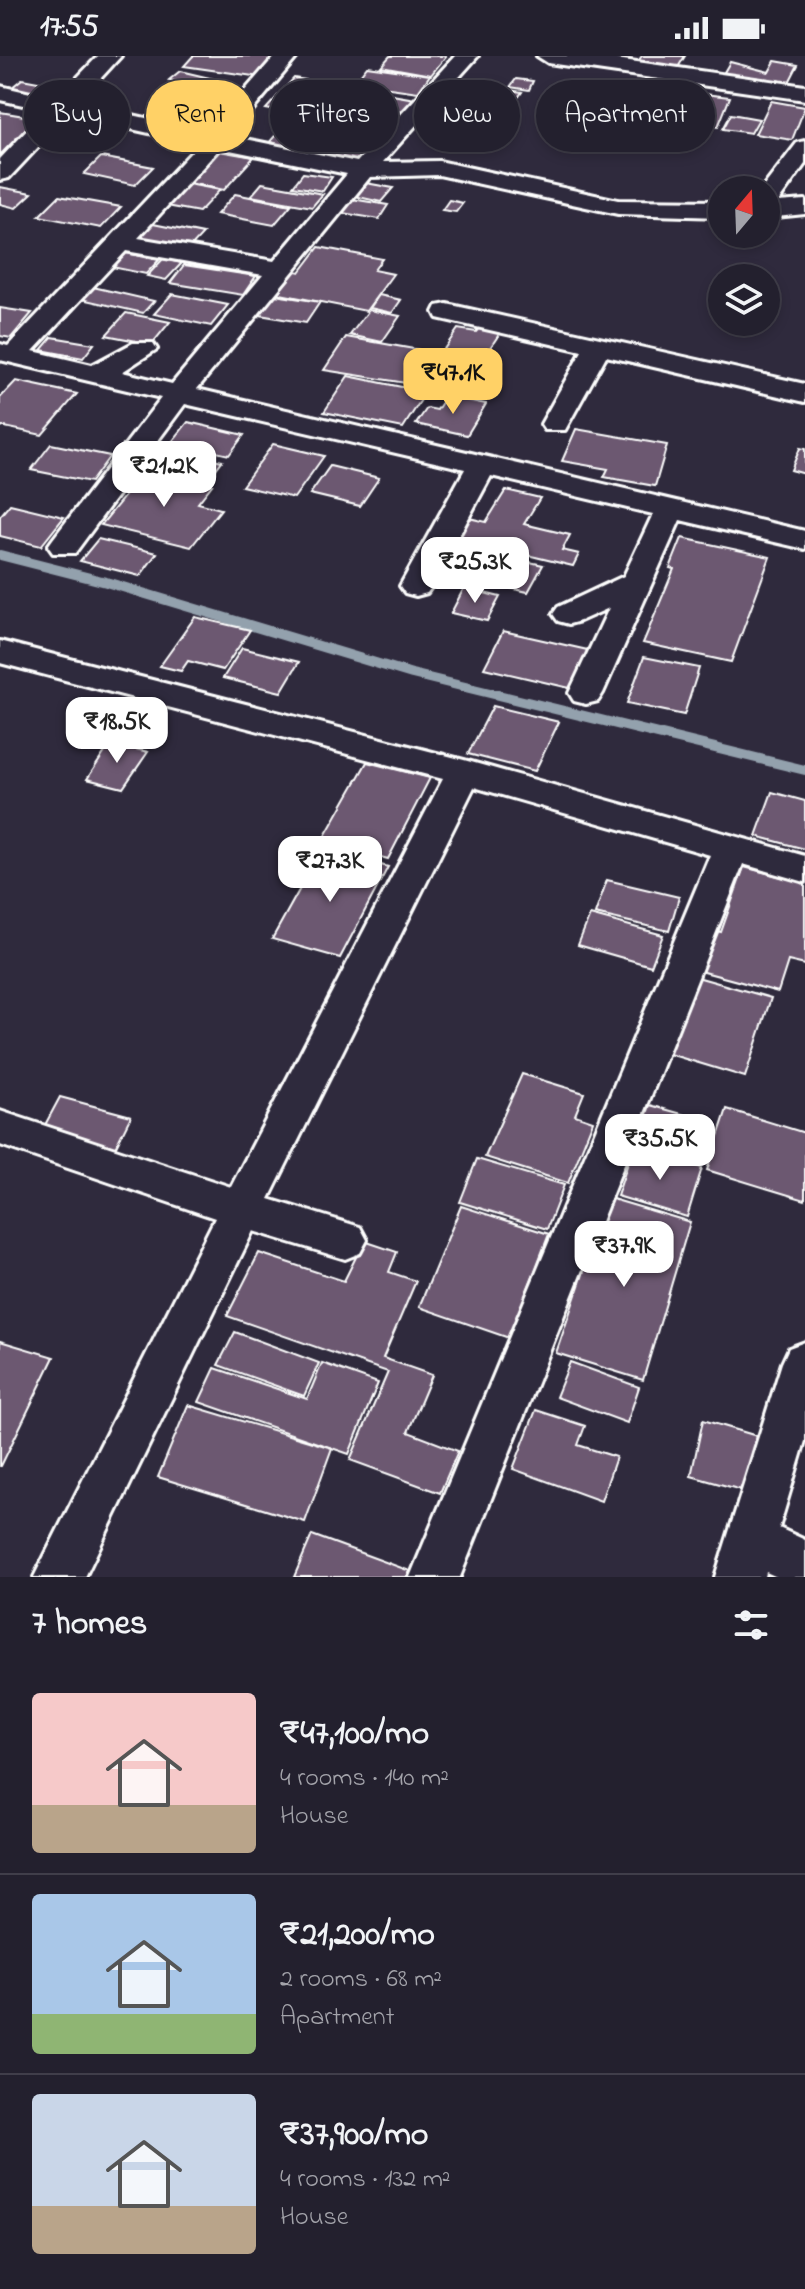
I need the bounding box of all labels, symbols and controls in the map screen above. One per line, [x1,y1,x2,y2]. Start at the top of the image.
text: 17:55 [40,6,99,50]
chip: Buy [24,80,130,152]
chip: Rent [146,80,254,152]
chip: Filters [270,80,398,152]
chip: New [414,80,520,152]
chip: Apartment [536,80,715,152]
north arrow [708,176,780,248]
map controls [708,176,780,336]
button: layers [708,264,780,336]
pin: ₹47.1K [388,348,518,416]
text: ₹47.1K [421,355,485,393]
pin: ₹21.2K [99,441,229,509]
text: ₹21.2K [130,448,198,486]
pin: ₹25.3K [410,537,540,605]
text: ₹25.3K [439,544,511,582]
pin: ₹18.5K [52,697,182,765]
text: ₹18.5K [84,704,150,742]
pin: ₹27.3K [265,836,395,904]
text: ₹27.3K [296,843,364,881]
pin: ₹35.5K [595,1114,725,1182]
text: ₹35.5K [623,1121,697,1159]
pin: ₹37.9K [559,1221,689,1289]
text: ₹37.9K [593,1228,655,1266]
text: 7 homes [32,1600,147,1650]
icon: filters [729,1603,773,1647]
text: ₹47,100/mo [280,1710,429,1760]
icon: home [96,1725,192,1821]
text: 4 rooms · 140 m² [280,1760,449,1798]
text: House [280,1798,348,1836]
text: ₹21,200/mo [280,1911,435,1961]
icon: home [96,1926,192,2022]
text: 2 rooms · 68 m² [280,1961,442,1999]
text: Apartment [280,1999,394,2037]
text: ₹37,900/mo [280,2111,429,2161]
icon: home [96,2126,192,2222]
text: 4 rooms · 132 m² [280,2161,451,2199]
text: House [280,2199,348,2237]

